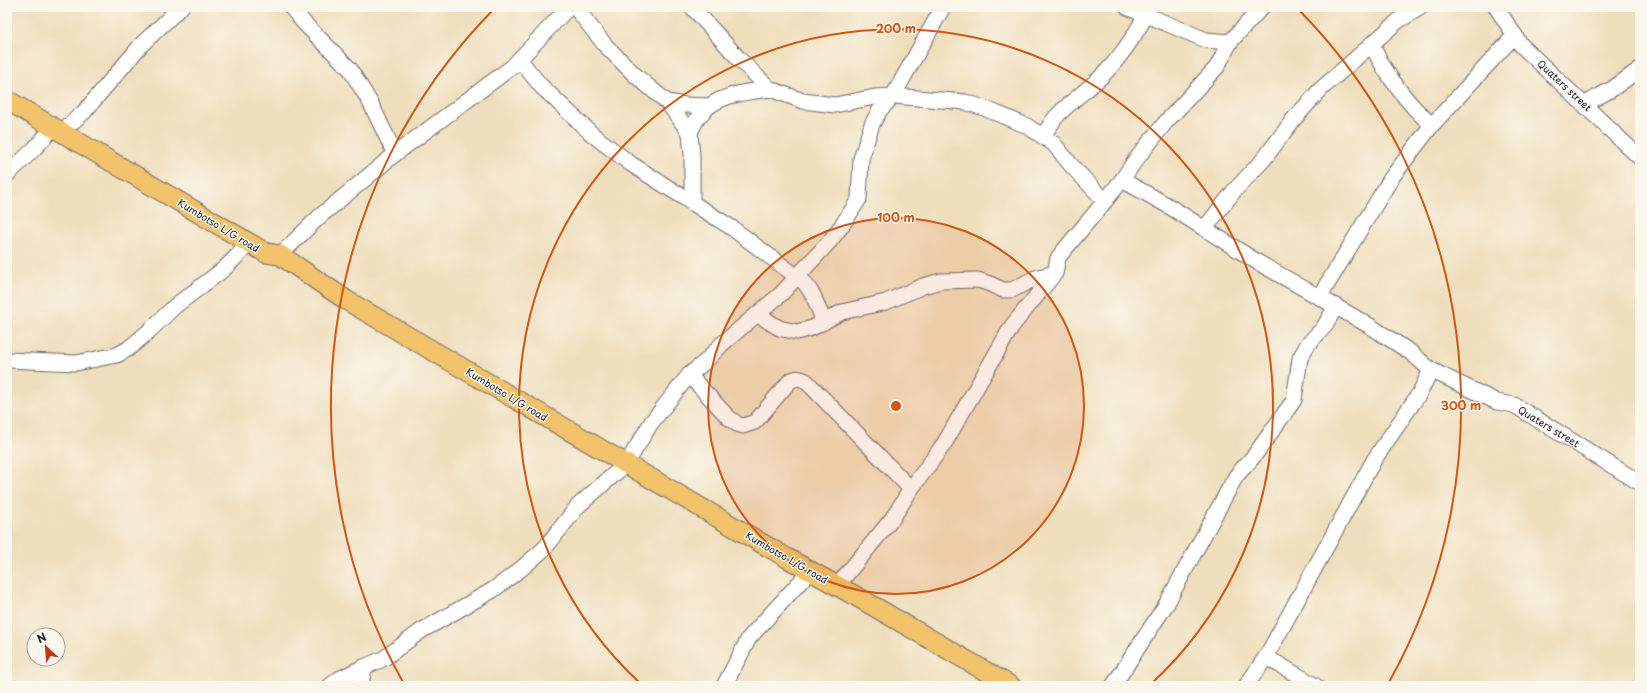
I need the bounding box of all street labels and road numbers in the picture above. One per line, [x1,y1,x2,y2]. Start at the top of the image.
street label: Quaters street [1534,56,1596,114]
street label: Kumbotso L/G road [175,195,263,256]
street label: Kumbotso L/G road [463,364,551,425]
street label: Quaters street [1515,402,1583,450]
street label: Kumbotso L/G road [743,527,831,587]

